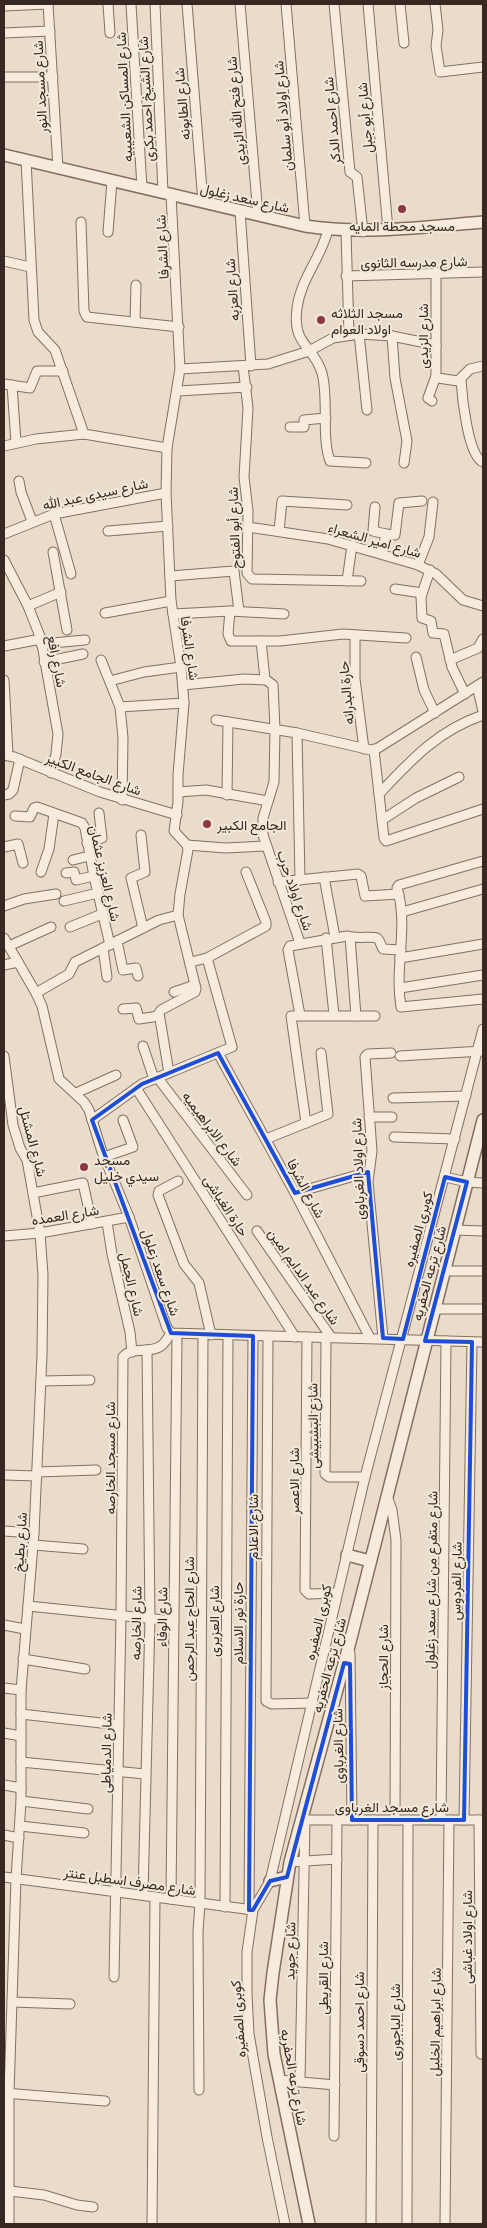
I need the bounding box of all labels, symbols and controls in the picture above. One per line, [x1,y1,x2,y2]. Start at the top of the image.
street label: شارع المساكن الشعيبيه [110,31,138,163]
street label: شارع الشيخ احمد بكرى [132,36,160,162]
street label: شارع مسجد النور [27,40,53,135]
street label: شارع فتح الله الزيدى [220,55,252,166]
street label: شارع اولاد أبو سلمان [267,60,299,172]
street label: شارع الطابونه [168,67,196,141]
street label: شارع احمد الدكر [317,76,347,167]
street label: شارع أبو جبل [351,82,379,154]
street label: شارع سعد زغلول [198,177,292,219]
marker: مسجد محطة المايه [396,203,408,215]
street label: شارع الشرفا [149,214,175,280]
place label: مسجد محطة المايه [349,215,455,235]
street label: شارع مدرسه الثانوى [360,250,468,274]
street label: شارع العزبه [219,258,245,322]
place label: مسجد الثلاثه اولاد العوام [331,302,403,338]
street label: شارع الزيدى [412,303,434,369]
marker: مسجد الثلاثه اولاد العوام [315,314,327,326]
street label: شارع سيدى عبد الله [40,472,150,516]
street label: شارع أبو الفتوح [222,486,246,569]
street label: شارع امير الشعراء [326,516,424,564]
street label: شارع الشرفا [175,615,205,682]
street label: شارع رافع [41,633,73,689]
street label: حارة البدرانه [332,660,358,726]
street label: شارع الجامع الكبير [42,746,145,801]
place label: الجامع الكبير [216,814,286,836]
marker: الجامع الكبير [201,818,213,830]
street label: شارع العزيز عثمان [83,823,127,924]
street label: شارع اولاد حرب [271,847,319,934]
street label: شارع الابراهيميه [177,1086,248,1171]
street label: شارع المشتل [13,1103,53,1179]
street label: شارع اولاد الغرباوى [345,1118,371,1220]
place label: مسجد سيدي خليل [94,1149,159,1188]
street label: شارع الشرفا [281,1155,331,1222]
marker: مسجد سيدي خليل [78,1161,90,1173]
street label: حارة الغباشى [200,1170,254,1240]
street label: كوبرى الصفيره [397,1189,437,1269]
street label: شارع العمده [30,1199,101,1231]
street label: شارع ترعه الحفريه [406,1223,452,1323]
street label: شارع عبد الدايم امين [263,1224,346,1329]
street label: شارع سعد زعلول [136,1226,186,1319]
street label: شارع الجمل [114,1250,150,1318]
street label: شارع البشبيشى [301,1383,325,1469]
street label: شارع مسجد الخارصه [99,1401,121,1515]
street label: شارع الاعصر [283,1448,305,1515]
street label: شارع متفرع من شارع سعد زغلول [418,1491,444,1669]
street label: شارع الاعلام [242,1494,264,1560]
street label: شارع بطيخ [7,1511,33,1573]
street label: شارع الفردوس [444,1541,468,1621]
street label: شارع الحاج عبد الرحمن [178,1556,200,1682]
street label: حارة نور الاسلام [227,1582,247,1664]
street label: كوبرى الصفيره [299,1582,335,1662]
street label: شارع العزيرى [203,1585,225,1657]
street label: شارع الخارصه [124,1586,148,1660]
street label: شارع الوفاء [150,1587,174,1647]
street label: شارع ترعه الحفريه [306,1615,352,1715]
street label: شارع الحجاز [372,1624,394,1691]
street label: شارع الغرباوى [326,1708,350,1784]
street label: شارع الدمياطى [94,1713,118,1793]
street label: شارع مسجد الغرباوى [335,1796,449,1818]
street label: شارع مصرف اسطبل عنتر [61,1861,197,1901]
street label: شارع اولاد غباشى [456,1890,478,1984]
street label: شارع جويد [278,1922,302,1980]
street label: شارع القريطى [312,1941,334,2015]
street label: شارع ابراهيم الخليل [423,1967,447,2077]
street label: شارع احمد دسوقى [348,1971,370,2073]
street label: كوبرى الصفيره [224,1980,250,2058]
street label: شارع الباجورى [384,1983,406,2061]
street label: شارع ترعه الحفريه [275,2027,313,2127]

